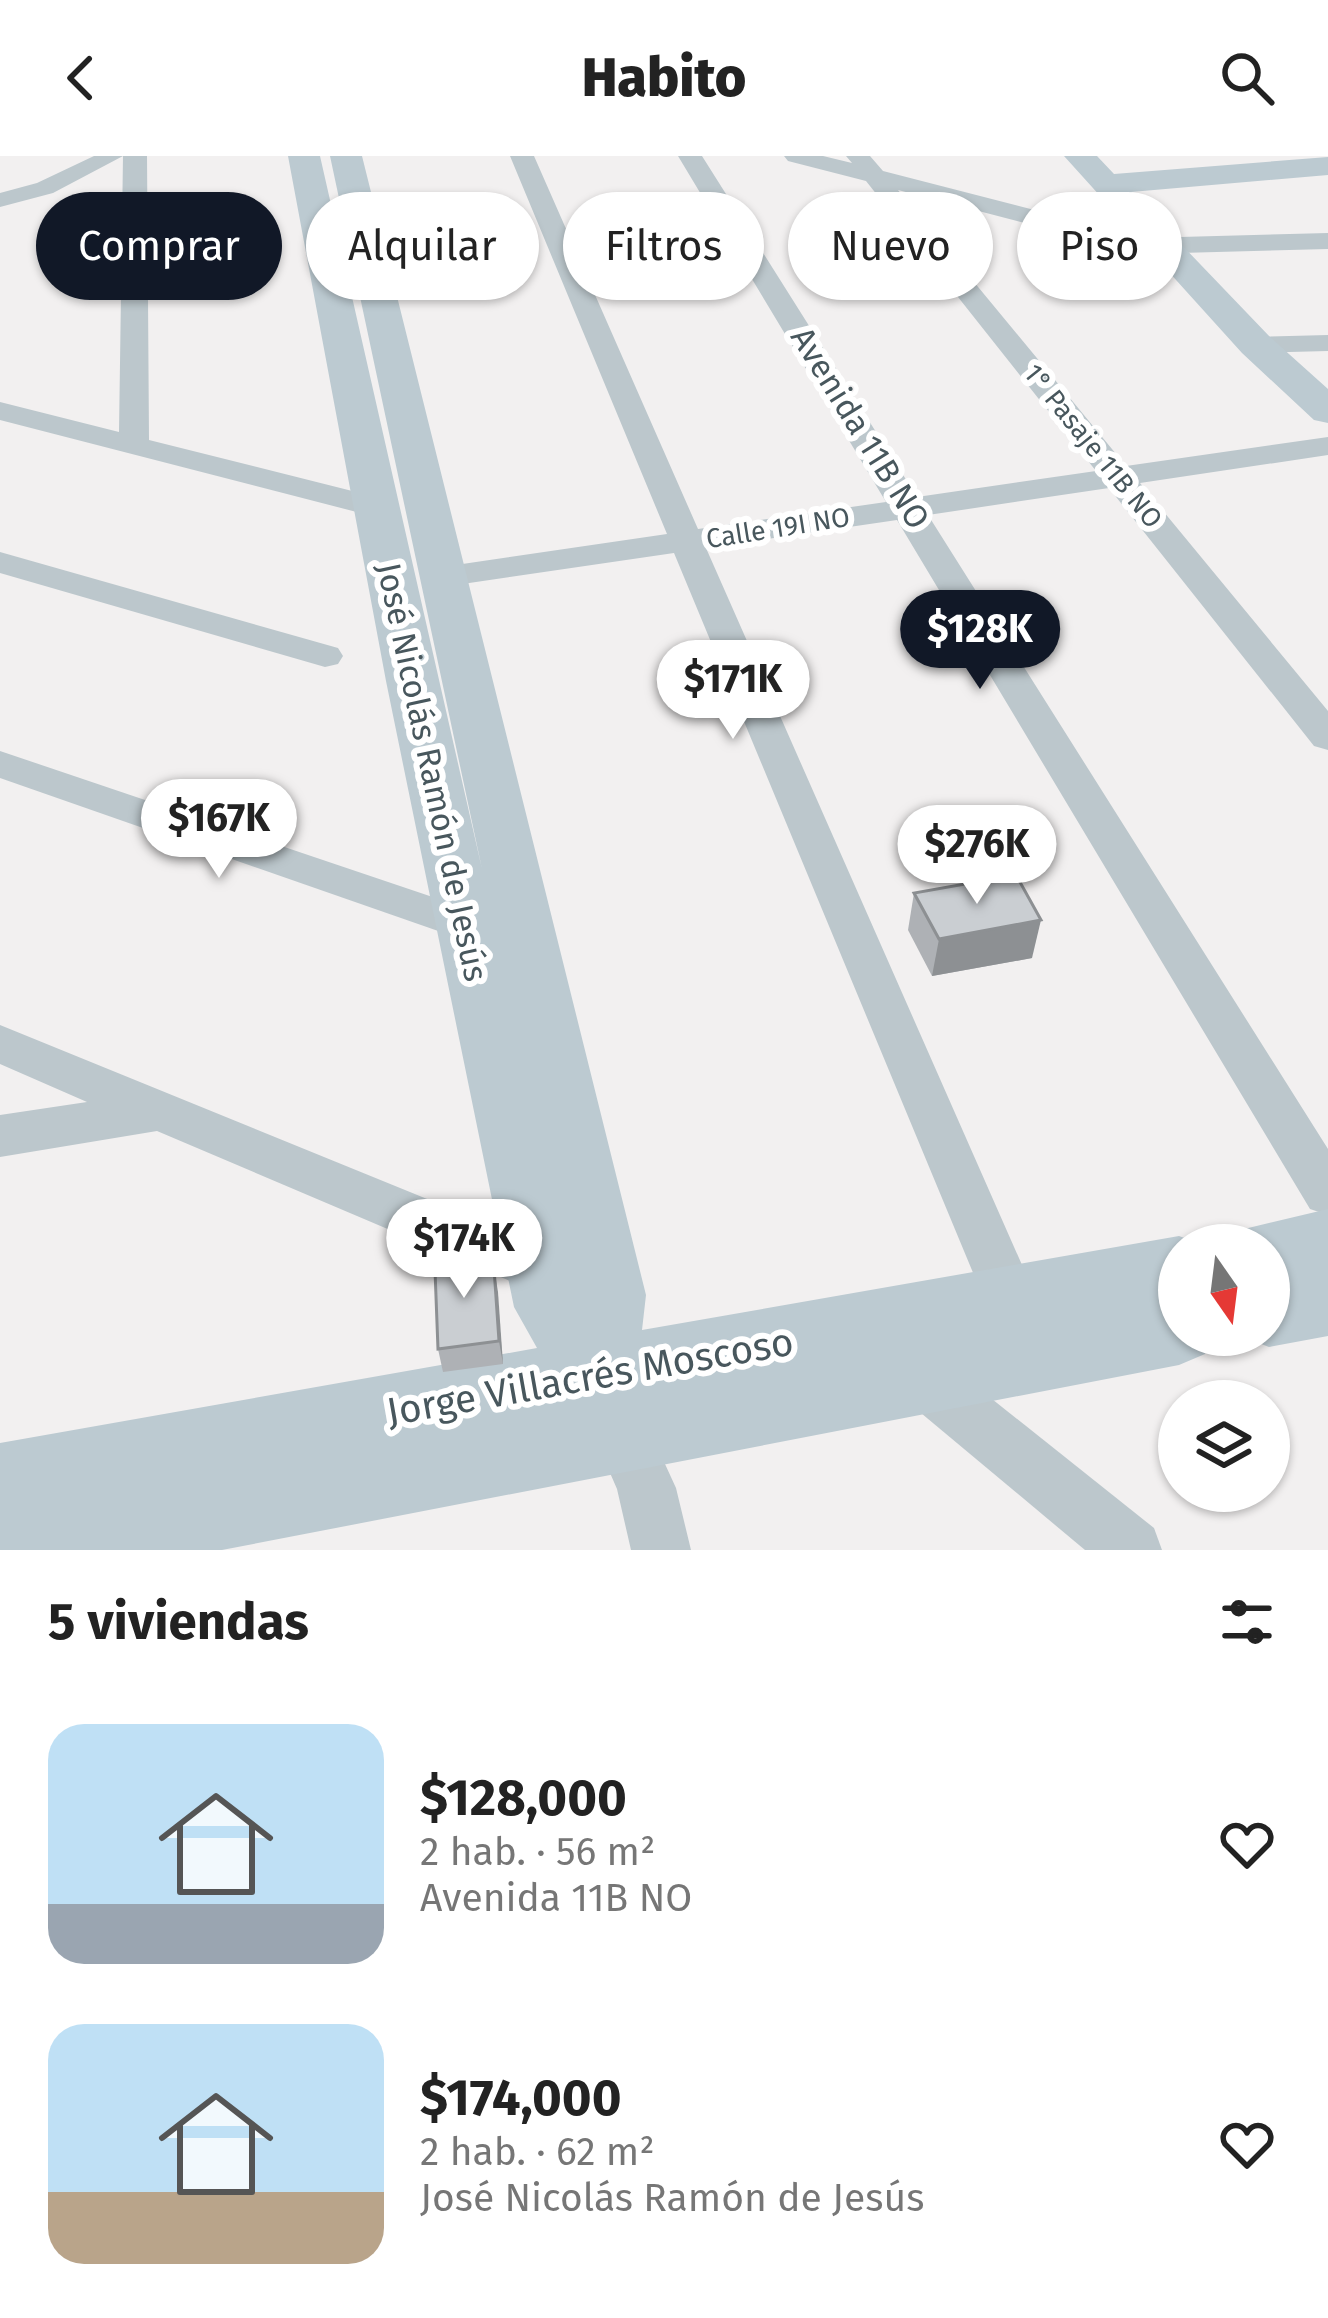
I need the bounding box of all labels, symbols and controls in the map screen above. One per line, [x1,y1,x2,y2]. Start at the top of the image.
icon: back [48,45,114,111]
icon: search [1214,45,1280,111]
text: Habito [582,46,746,110]
chip: Comprar [36,192,282,300]
chip: Alquilar [306,192,539,300]
chip: Filtros [563,192,764,300]
chip: Nuevo [788,192,993,300]
chip: Piso [1017,192,1182,300]
street label: Avenida 11B NO [782,320,938,536]
street label: 1° Pasaje 11B NO [1017,358,1169,534]
street label: Calle 19I NO [704,501,852,555]
street label: José Nicolás Ramón de Jesús [368,559,496,985]
pin: $128K [896,590,1064,692]
text: $128K [927,606,1033,652]
pin: $171K [649,640,817,742]
text: $171K [684,656,782,702]
pin: $167K [135,779,303,881]
text: $167K [168,795,270,841]
pin: $276K [893,805,1061,907]
text: $276K [924,821,1030,867]
pin: $174K [380,1199,548,1301]
text: $174K [413,1215,515,1261]
north arrow [1158,1224,1290,1356]
map controls [1158,1224,1290,1512]
street label: Jorge Villacrés Moscoso [383,1319,797,1435]
button: layers [1158,1380,1290,1512]
icon: filters [1214,1589,1280,1655]
text: 5 viviendas [48,1591,309,1653]
text: $128,000 [420,1767,627,1829]
icon: home [144,1772,288,1916]
icon: heart [1214,1811,1280,1877]
text: 2 hab. · 56 m² [420,1829,655,1875]
text: Avenida 11B NO [420,1875,692,1921]
text: $174,000 [420,2067,622,2129]
icon: home [144,2072,288,2216]
icon: heart [1214,2111,1280,2177]
text: 2 hab. · 62 m² [420,2129,655,2175]
text: José Nicolás Ramón de Jesús [420,2175,924,2221]

